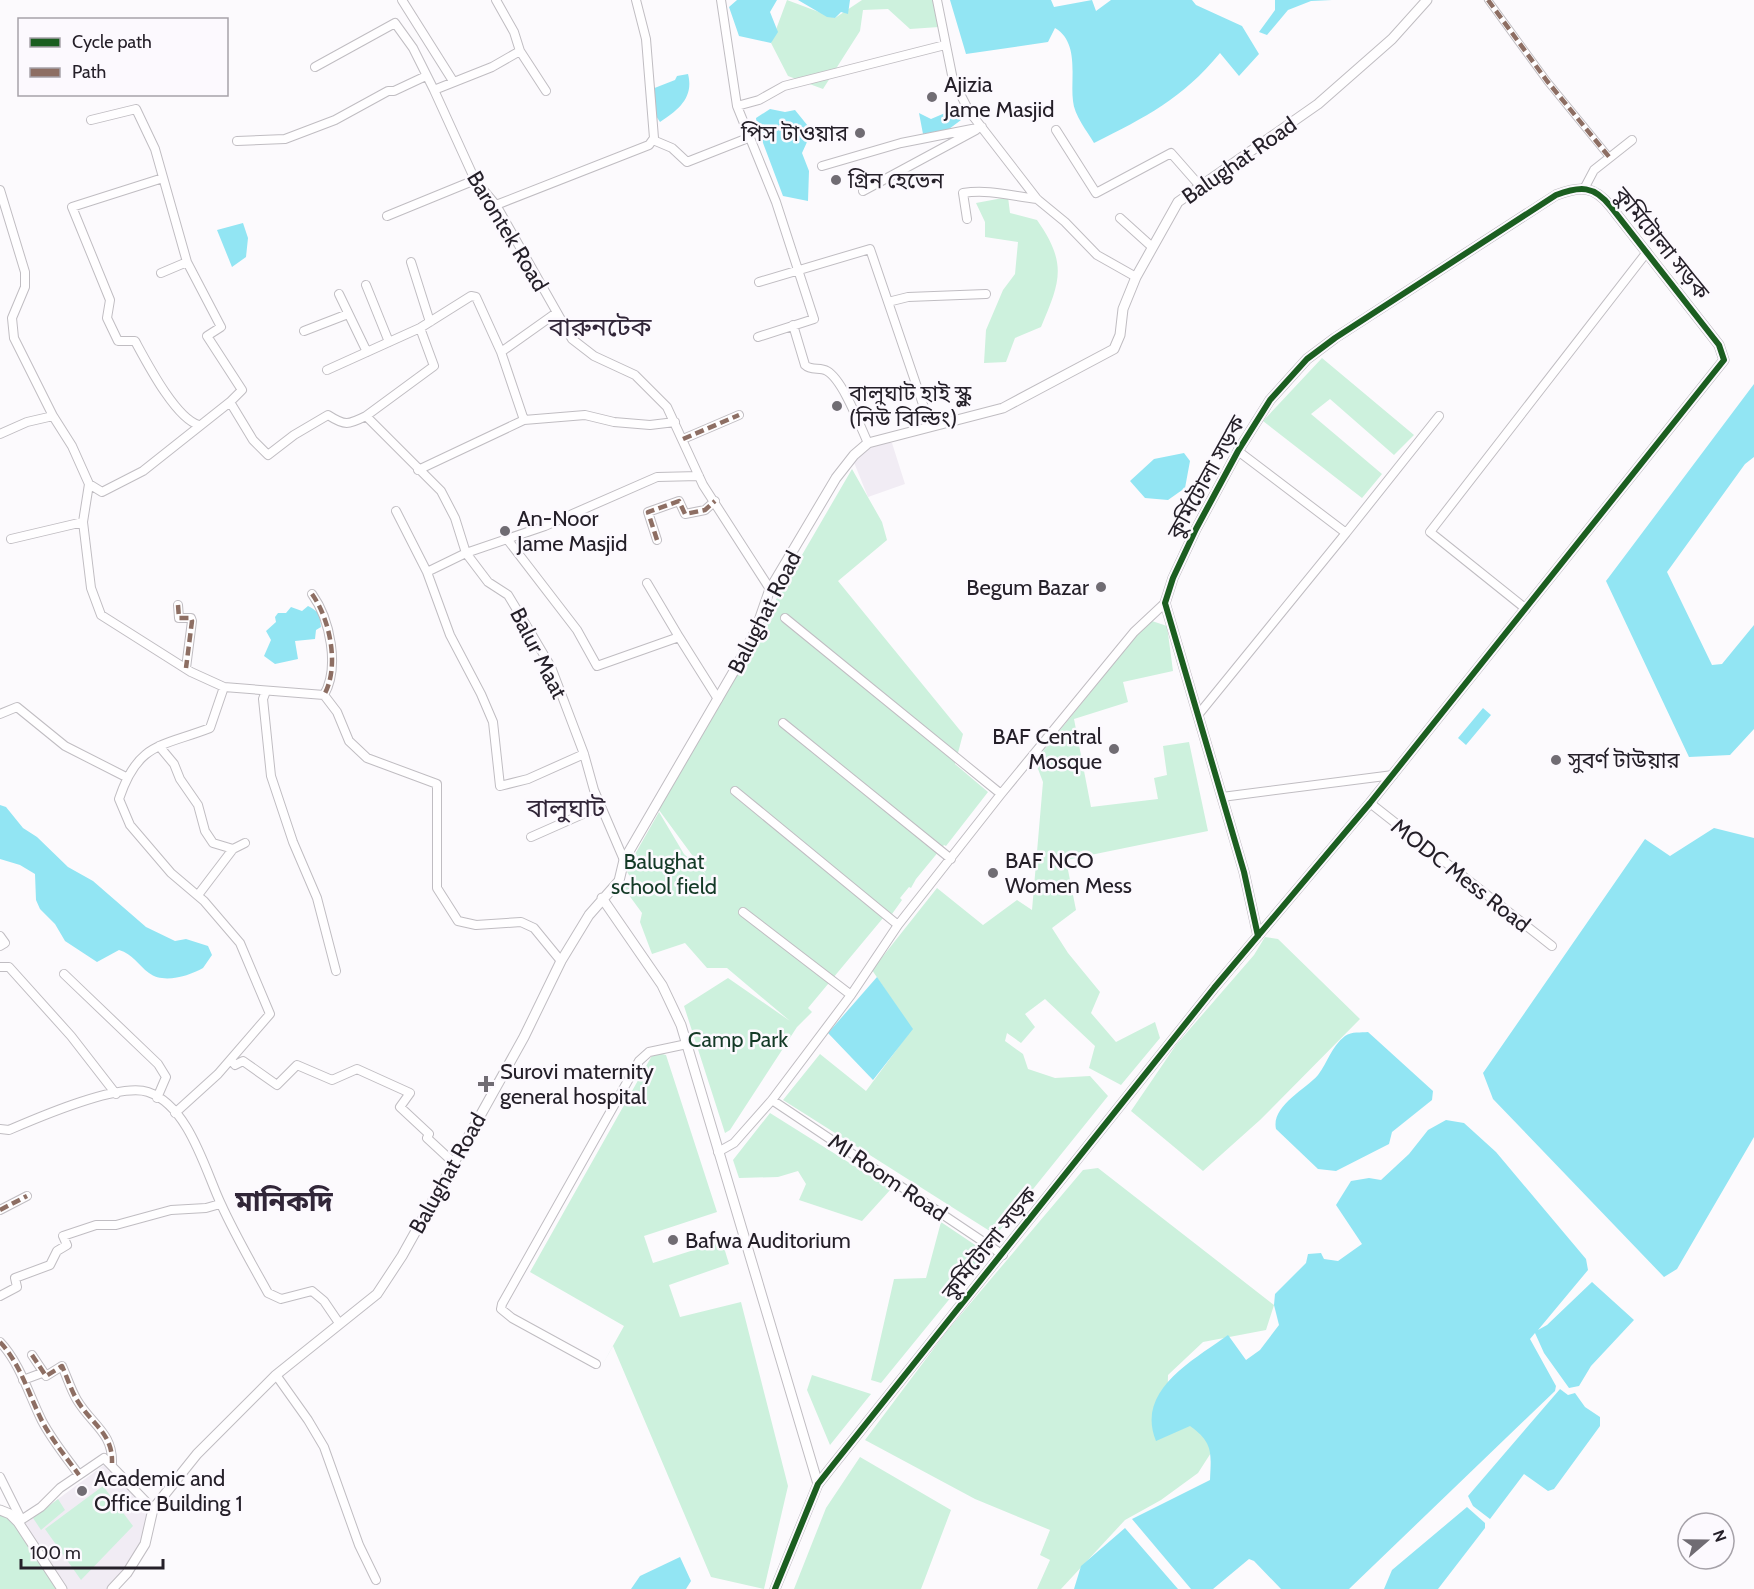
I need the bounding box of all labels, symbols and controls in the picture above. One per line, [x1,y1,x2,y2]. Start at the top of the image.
legend [18,18,228,96]
text: Cycle path [72,31,152,53]
text: Path [72,61,106,83]
place label: Ajizia Jame Masjid [943,71,1054,123]
marker: Ajizia Jame Masjid [925,90,939,104]
street label: Balughat Road [1177,111,1302,210]
place label: পিস টাওয়ার [740,120,849,147]
marker: পিস টাওয়ার [853,126,867,140]
street label: Barontek Road [461,166,554,296]
place label: গ্রিন হেভেন [847,167,944,194]
marker: গ্রিন হেভেন [829,173,843,187]
street label: কুর্মিটোলা সড়ক [1607,181,1715,305]
district label: বারুনটেক [547,311,653,343]
place label: বালুঘাট হাই স্কুল (নিউ বিল্ডিং) [848,380,972,432]
marker: বালুঘাট হাই স্কুল (নিউ বিল্ডিং) [830,399,844,413]
street label: কুর্মিটোলা সড়ক [1161,411,1252,545]
place label: An-Noor Jame Masjid [516,505,627,557]
marker: An-Noor Jame Masjid [498,524,512,538]
street label: Balughat Road [722,547,807,678]
place label: Begum Bazar [966,574,1089,601]
marker: Begum Bazar [1094,580,1108,594]
street label: Balur Maat [504,603,573,704]
place label: BAF Central Mosque [992,723,1103,775]
marker: BAF Central Mosque [1107,742,1121,756]
place label: সুবর্ণ টাউয়ার [1567,747,1681,774]
marker: সুবর্ণ টাউয়ার [1549,753,1563,767]
district label: বালুঘাট [526,792,606,824]
street label: MODC Mess Road [1386,813,1536,938]
place label: BAF NCO Women Mess [1005,847,1132,899]
park label: Balughat school field [611,848,717,900]
marker: BAF NCO Women Mess [986,866,1000,880]
park label: Camp Park [688,1026,788,1053]
place label: Surovi maternity general hospital [500,1058,654,1110]
marker: Surovi maternity general hospital [477,1075,495,1093]
street label: Balughat Road [403,1108,492,1238]
street label: MI Room Road [823,1128,952,1227]
street label: কুর্মিটোলা সড়ক [935,1181,1043,1306]
district label: মানিকদি [234,1184,334,1218]
place label: Bafwa Auditorium [685,1227,851,1254]
marker: Bafwa Auditorium [666,1233,680,1247]
place label: Academic and Office Building 1 [94,1465,243,1517]
marker: Academic and Office Building 1 [75,1484,89,1498]
north arrow [1676,1511,1736,1571]
text: N [1709,1527,1730,1545]
scale bar [21,1532,164,1570]
text: 100 m [30,1542,81,1564]

